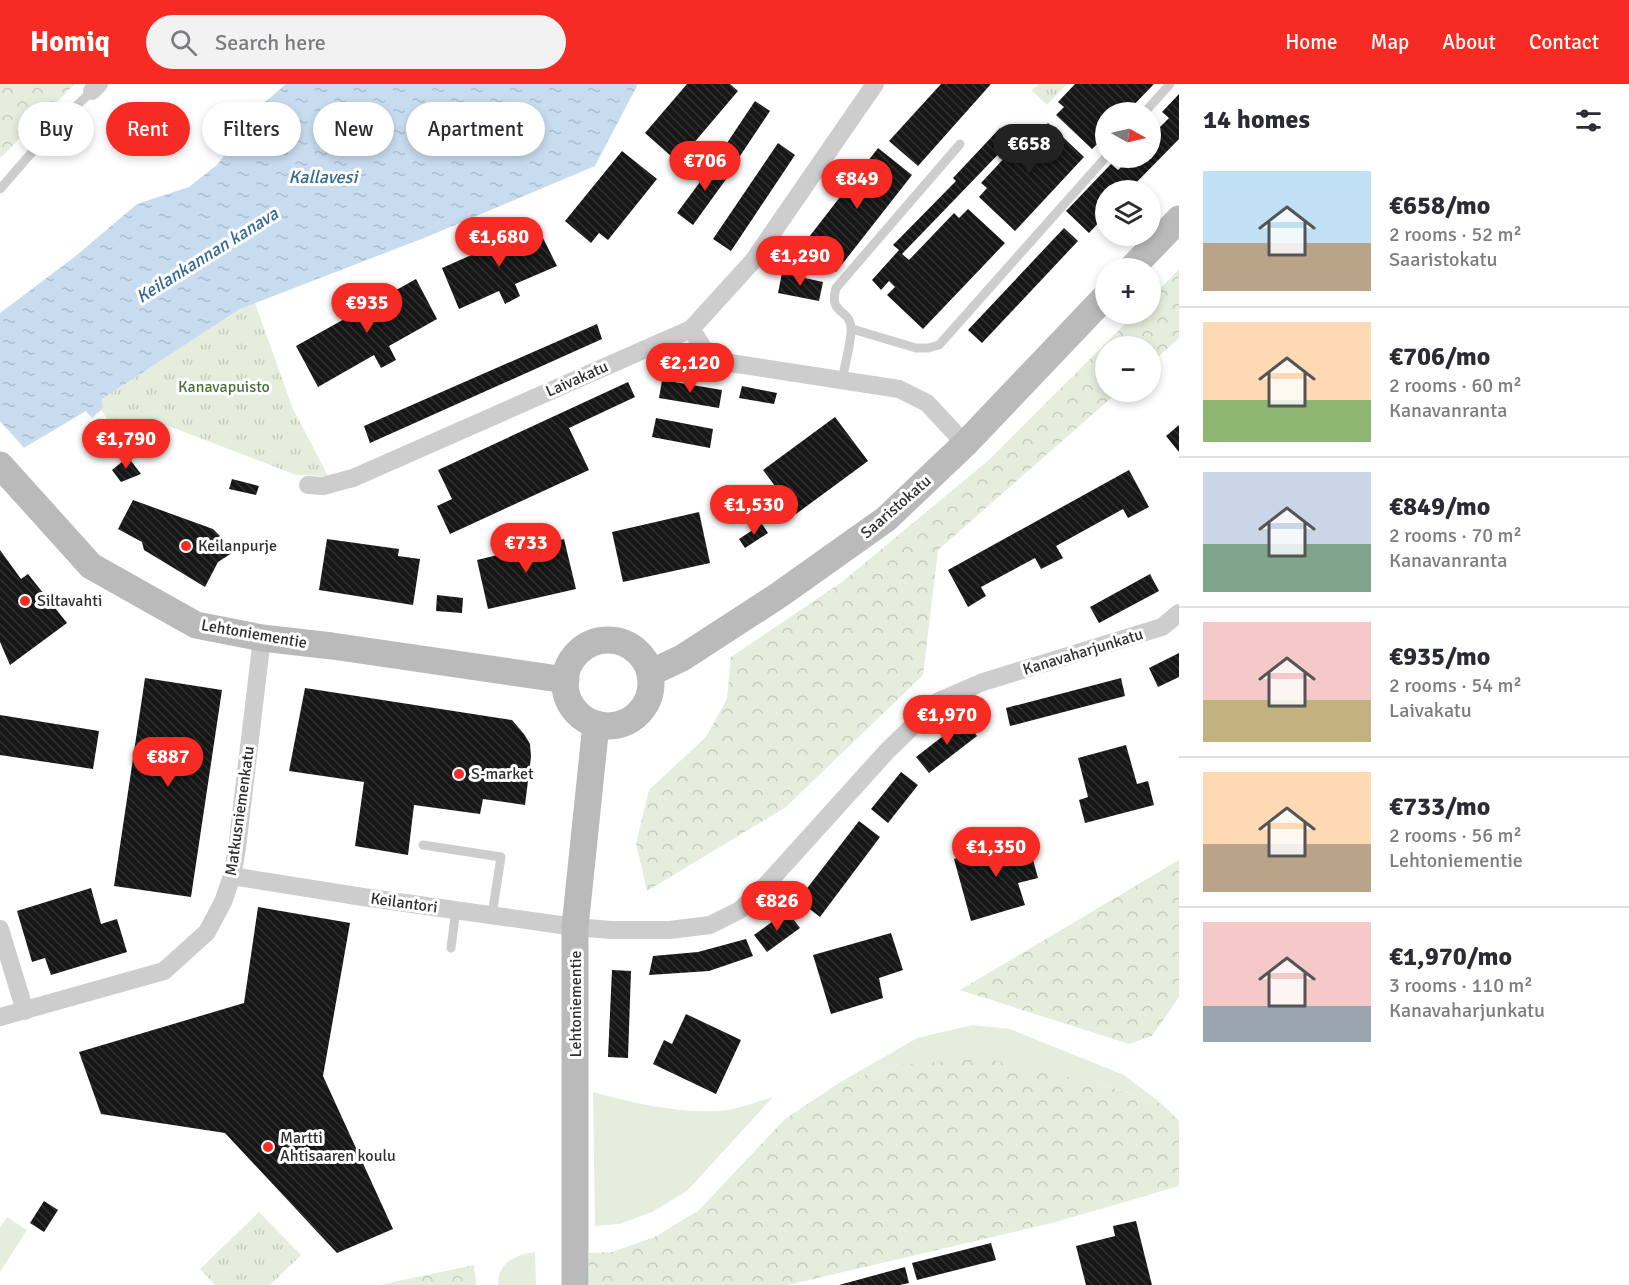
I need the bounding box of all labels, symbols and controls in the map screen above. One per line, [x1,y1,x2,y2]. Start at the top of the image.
search box [146,15,566,69]
text: Homiq [30,25,110,59]
icon: search [167,26,200,59]
text: Search here [215,29,326,56]
text: Home [1285,29,1338,55]
text: Map [1371,29,1409,55]
text: About [1442,29,1496,55]
text: Contact [1529,29,1599,55]
chip: Buy [18,102,94,156]
chip: Rent [106,102,190,156]
chip: Filters [202,102,301,156]
chip: New [313,102,394,156]
chip: Apartment [406,102,545,156]
north arrow [1095,102,1161,168]
map controls [1095,102,1161,402]
text: 14 homes [1203,104,1310,136]
icon: filters [1572,104,1605,137]
pin: €658 [993,124,1065,175]
text: €658 [1007,131,1051,156]
pin: €706 [669,141,741,192]
text: €706 [683,148,727,173]
pin: €849 [821,159,893,210]
water label: Kallavesi [289,166,360,188]
text: €849 [835,166,879,191]
button: layers [1095,180,1161,246]
text: €658/mo [1389,190,1490,222]
icon: home [1251,195,1323,267]
water label: Keilankannan kanava [132,202,283,308]
pin: €1,680 [450,217,548,268]
text: 2 rooms · 52 m² [1389,222,1522,247]
text: €1,680 [469,224,529,249]
pin: €1,290 [751,236,849,287]
text: €1,290 [770,243,830,268]
text: Saaristokatu [1389,247,1497,272]
button: + [1095,258,1161,324]
pin: €935 [331,283,403,334]
text: €935 [345,290,389,315]
button: − [1095,336,1161,402]
text: €706/mo [1389,341,1490,373]
pin: €2,120 [641,343,739,394]
icon: home [1251,346,1323,418]
text: €2,120 [660,350,720,375]
street label: Laivakatu [543,356,611,402]
text: 2 rooms · 60 m² [1389,373,1522,398]
park label: Kanavapuisto [178,377,270,397]
text: Kanavanranta [1389,398,1507,423]
pin: €1,790 [77,419,175,470]
text: €1,790 [96,426,156,451]
street label: Saaristokatu [857,471,935,543]
pin: €1,530 [705,485,803,536]
text: €849/mo [1389,491,1490,523]
text: €1,530 [724,492,784,517]
icon: home [1251,496,1323,568]
pin: €733 [490,523,562,574]
text: 2 rooms · 70 m² [1389,523,1522,548]
text: €733 [504,530,548,555]
place label: Keilanpurje [198,536,277,556]
marker: Keilanpurje [179,539,193,553]
text: Kanavanranta [1389,548,1507,573]
place label: Siltavahti [37,591,102,611]
marker: Siltavahti [18,594,32,608]
street label: Lehtoniementie [200,615,308,653]
street label: Kanavaharjunkatu [1020,624,1146,680]
text: €935/mo [1389,641,1490,673]
icon: home [1251,646,1323,718]
text: 2 rooms · 54 m² [1389,673,1522,698]
pin: €1,970 [898,695,996,746]
text: Laivakatu [1389,698,1472,723]
text: €1,970 [917,702,977,727]
pin: €887 [132,737,204,788]
text: €887 [146,744,190,769]
street label: Matkusniemenkatu [221,745,259,877]
place label: S-market [471,764,534,784]
marker: S-market [452,767,466,781]
text: €733/mo [1389,791,1490,823]
icon: home [1251,796,1323,868]
text: 2 rooms · 56 m² [1389,823,1522,848]
pin: €1,350 [947,827,1045,878]
text: €1,350 [966,834,1026,859]
text: Lehtoniementie [1389,848,1523,873]
pin: €826 [741,881,813,932]
street label: Keilantori [369,888,439,918]
text: €826 [755,888,799,913]
text: €1,970/mo [1389,941,1512,973]
icon: home [1251,946,1323,1018]
street label: Lehtoniementie [566,950,586,1058]
text: 3 rooms · 110 m² [1389,973,1533,998]
text: Kanavaharjunkatu [1389,998,1545,1023]
place label: Martti Ahtisaaren koulu [280,1128,396,1166]
marker: Martti Ahtisaaren koulu [261,1140,275,1154]

